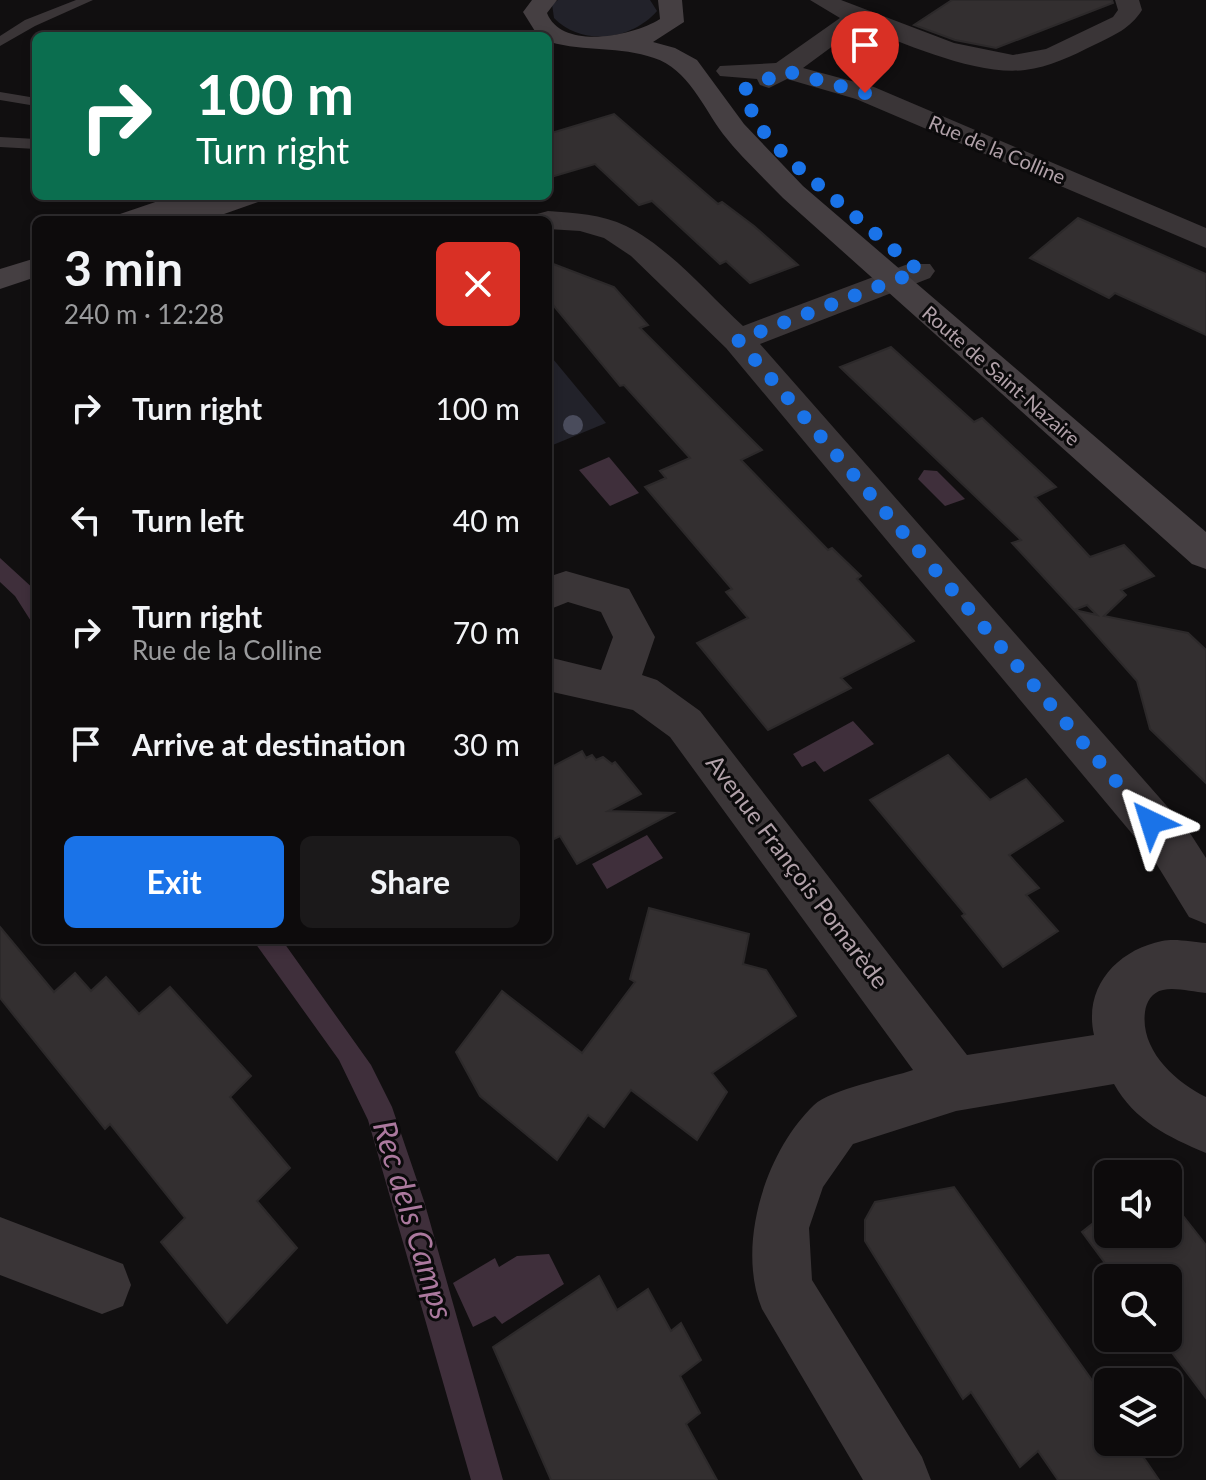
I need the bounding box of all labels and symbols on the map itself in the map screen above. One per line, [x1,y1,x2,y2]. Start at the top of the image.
pin [831,11,899,93]
street label: Rue de la Colline [925,109,1069,189]
street label: Route de Saint-Nazaire [918,300,1085,450]
street label: Avenue François Pomarède [701,748,896,994]
position arrow [1109,780,1193,864]
water label: Rec dels Camps [366,1116,463,1324]

